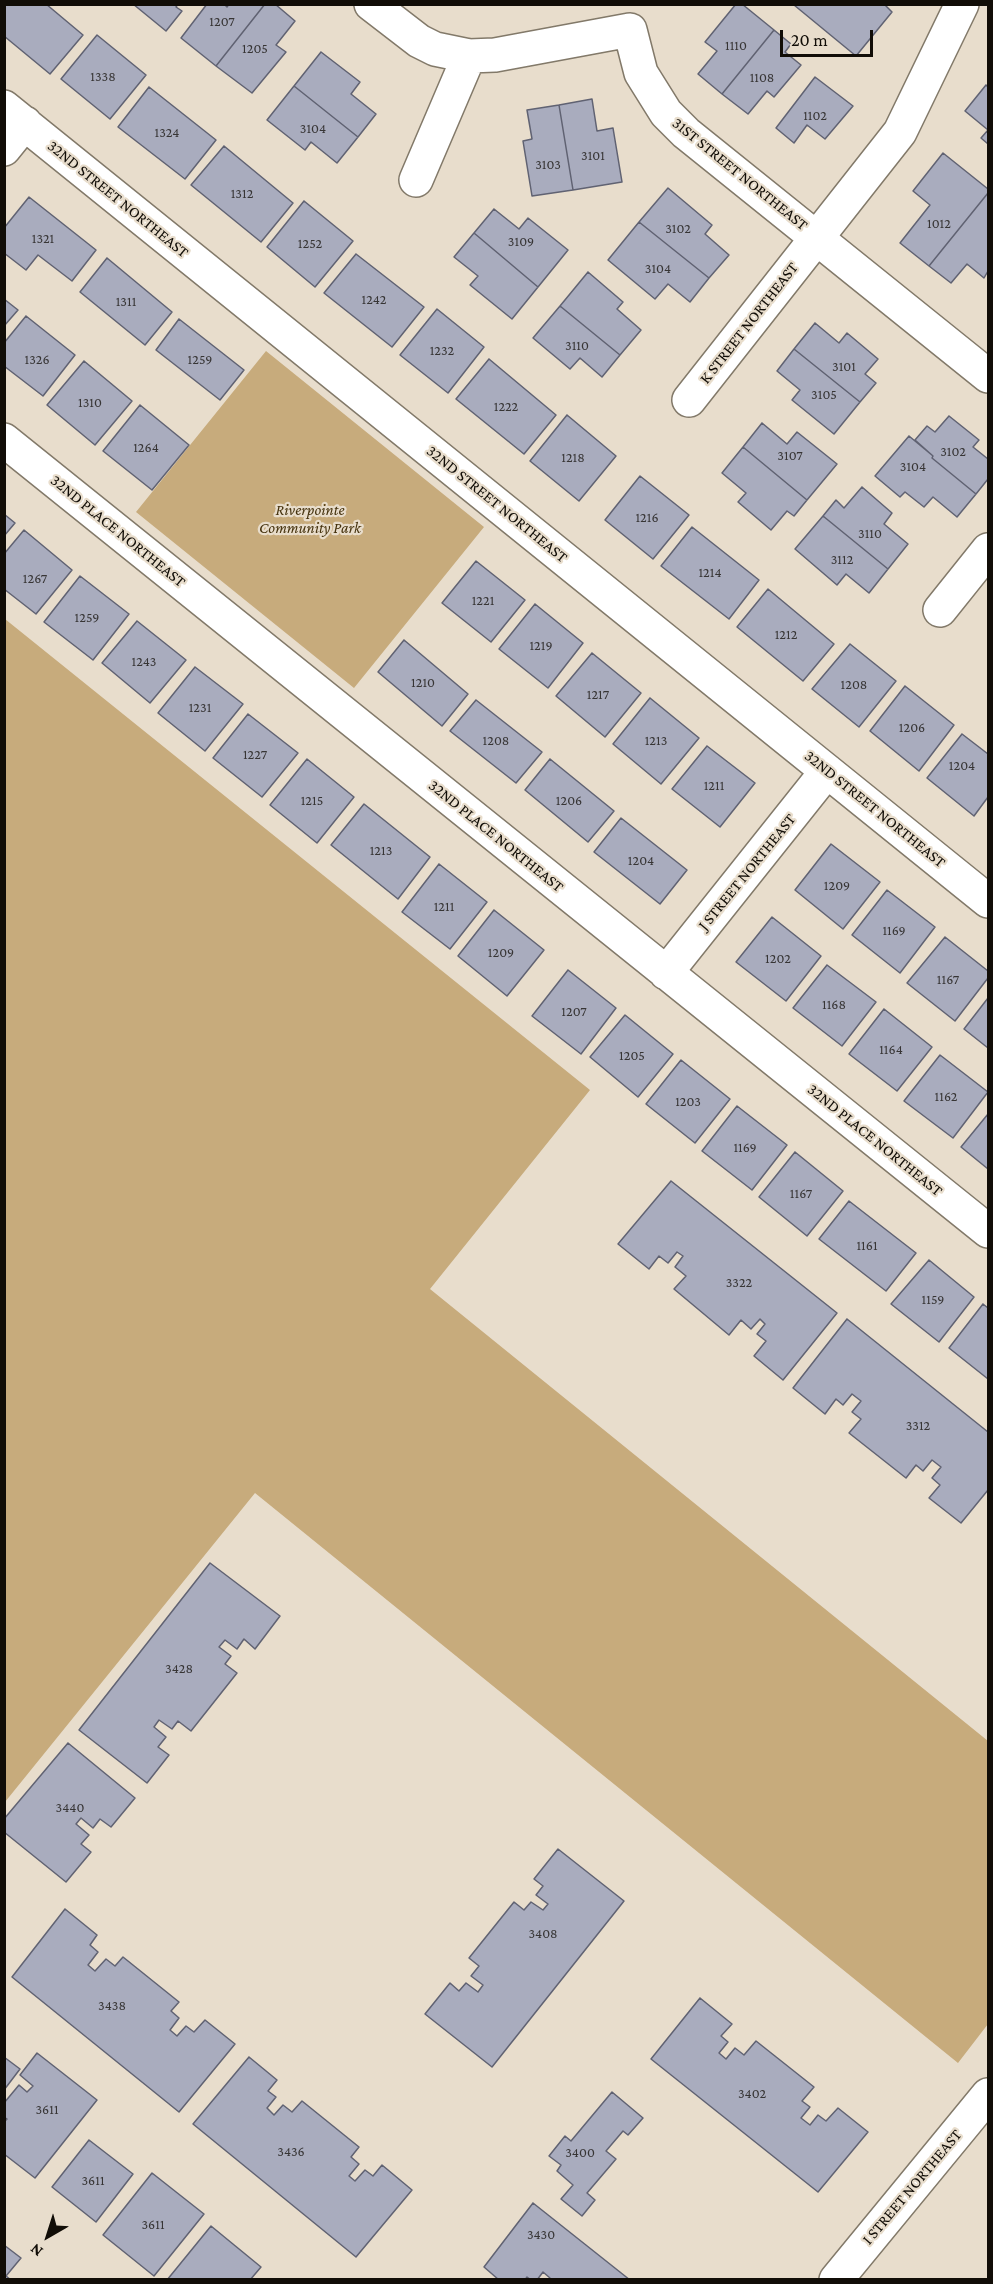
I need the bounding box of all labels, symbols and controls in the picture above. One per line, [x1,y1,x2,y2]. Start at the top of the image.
house number: 1207 [209,14,235,30]
scale bar [783,18,876,56]
text: 20 m [791,30,828,50]
house number: 1110 [725,38,747,54]
house number: 1205 [242,41,268,57]
house number: 1338 [90,69,116,85]
house number: 1108 [750,70,774,86]
house number: 1102 [803,108,827,124]
street label: 31ST STREET NORTHEAST [668,113,812,235]
house number: 3104 [300,121,326,137]
house number: 1324 [154,125,180,141]
street label: 32ND STREET NORTHEAST [44,136,192,262]
house number: 3101 [581,148,605,164]
house number: 3103 [535,157,561,173]
house number: 1312 [231,186,253,202]
house number: 1012 [927,216,951,232]
house number: 3102 [665,221,691,237]
house number: 1321 [32,231,54,247]
house number: 3109 [508,234,534,250]
house number: 1252 [298,236,322,252]
street label: K STREET NORTHEAST [696,258,802,388]
house number: 3104 [645,261,671,277]
house number: 1242 [361,292,387,308]
house number: 1311 [116,294,136,310]
house number: 3110 [565,338,589,354]
house number: 1232 [430,343,454,359]
house number: 1326 [24,352,50,368]
house number: 1259 [188,352,212,368]
house number: 3101 [832,359,856,375]
house number: 3105 [811,387,837,403]
house number: 1310 [78,395,102,411]
house number: 1222 [494,399,518,415]
house number: 1264 [133,440,159,456]
street label: 32ND STREET NORTHEAST [423,441,571,567]
house number: 3102 [940,444,966,460]
house number: 3107 [777,448,803,464]
house number: 1218 [561,450,585,466]
house number: 3104 [900,459,926,475]
street label: 32ND PLACE NORTHEAST [47,471,189,591]
park label: Riverpointe Community Park [259,500,361,538]
house number: 1216 [635,510,659,526]
house number: 3110 [858,526,882,542]
house number: 3112 [831,552,853,568]
house number: 1214 [698,565,722,581]
house number: 1267 [23,571,47,587]
house number: 1221 [472,593,494,609]
house number: 1259 [75,610,99,626]
house number: 1212 [775,627,797,643]
house number: 1219 [529,638,553,654]
house number: 1243 [132,654,156,670]
house number: 1210 [411,675,435,691]
house number: 1208 [841,677,867,693]
house number: 1217 [587,687,609,703]
house number: 1231 [189,700,211,716]
house number: 1206 [899,720,925,736]
house number: 1208 [483,733,509,749]
house number: 1213 [645,733,667,749]
street label: 32ND STREET NORTHEAST [801,746,949,872]
house number: 1227 [243,747,267,763]
house number: 1204 [949,758,975,774]
street label: 32ND PLACE NORTHEAST [425,776,567,896]
house number: 1211 [704,778,724,794]
house number: 1215 [301,793,323,809]
house number: 1206 [556,793,582,809]
street label: J STREET NORTHEAST [694,810,800,934]
house number: 1213 [370,843,392,859]
house number: 1204 [628,853,654,869]
house number: 1209 [824,878,850,894]
house number: 1211 [434,899,454,915]
house number: 1169 [882,923,906,939]
house number: 1209 [488,945,514,961]
house number: 1202 [765,951,791,967]
house number: 1167 [937,972,959,988]
house number: 1168 [822,997,846,1013]
house number: 1207 [561,1004,587,1020]
house number: 1164 [879,1042,903,1058]
house number: 1205 [619,1048,645,1064]
street label: 32ND PLACE NORTHEAST [804,1080,946,1200]
house number: 1162 [935,1089,957,1105]
house number: 1203 [675,1094,701,1110]
house number: 1169 [733,1140,757,1156]
house number: 1167 [790,1186,812,1202]
house number: 1161 [856,1238,878,1254]
house number: 3322 [726,1275,752,1291]
house number: 1159 [922,1292,944,1308]
house number: 3312 [906,1418,930,1434]
house number: 3428 [165,1661,193,1677]
house number: 3440 [56,1800,84,1816]
house number: 3408 [528,1926,558,1942]
house number: 3438 [98,1998,126,2014]
house number: 3402 [738,2086,766,2102]
house number: 3611 [35,2102,59,2118]
street label: I STREET NORTHEAST [858,2125,966,2249]
house number: 3436 [277,2144,305,2160]
house number: 3400 [565,2145,595,2161]
house number: 3611 [81,2173,105,2189]
north arrow [18,2206,78,2266]
house number: 3611 [141,2217,165,2233]
house number: 3430 [527,2227,555,2243]
text: N [27,2240,46,2260]

